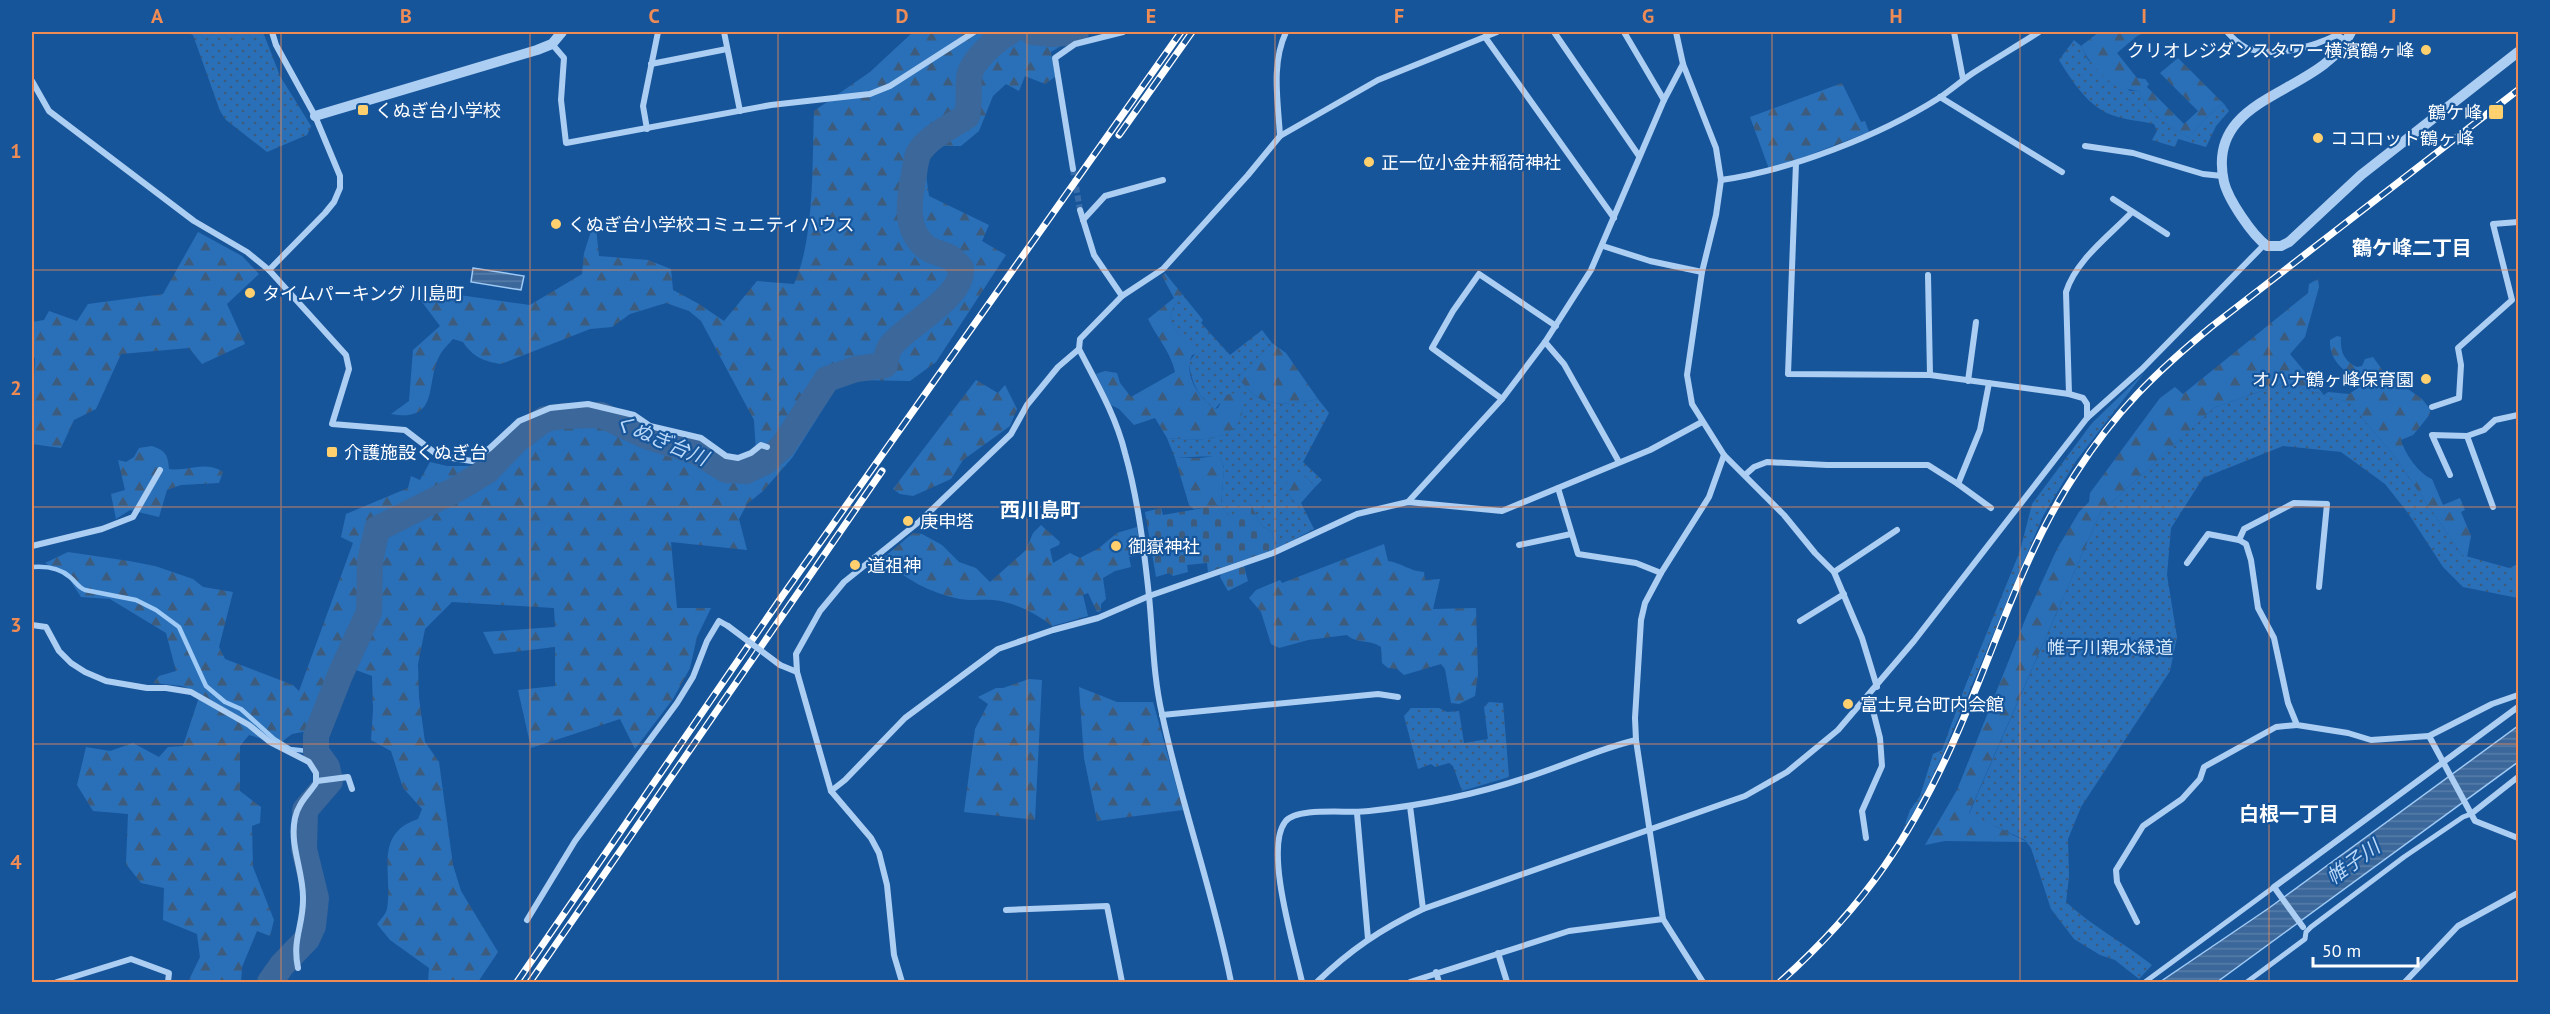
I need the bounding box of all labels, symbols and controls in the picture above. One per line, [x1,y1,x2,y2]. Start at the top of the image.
text: A [151,3,164,29]
text: B [400,3,412,29]
text: C [648,3,660,29]
text: D [896,3,909,29]
text: E [1146,3,1156,29]
text: F [1394,3,1404,29]
text: G [1642,3,1654,29]
text: H [1889,3,1903,29]
text: I [2141,3,2147,29]
text: J [2389,3,2396,29]
place label: クリオレジダンスタワー横濱鶴ヶ峰 [2127,39,2414,62]
marker: クリオレジダンスタワー横濱鶴ヶ峰 [2419,43,2433,57]
place label: くぬぎ台小学校 [375,99,501,122]
place label: 鶴ケ峰 [2428,101,2482,124]
marker: くぬぎ台小学校 [356,103,370,117]
marker: 鶴ケ峰 [2487,103,2505,121]
place label: ココロット鶴ヶ峰 [2330,127,2474,150]
marker: ココロット鶴ヶ峰 [2311,131,2325,145]
text: 1 [10,138,22,164]
place label: 正一位小金井稲荷神社 [1381,151,1561,174]
marker: 正一位小金井稲荷神社 [1362,155,1376,169]
place label: くぬぎ台小学校コミュニティハウス [568,213,855,236]
marker: くぬぎ台小学校コミュニティハウス [549,217,563,231]
district label: 鶴ケ峰二丁目 [2352,235,2472,261]
place label: タイムパーキング 川島町 [262,282,464,305]
marker: タイムパーキング 川島町 [243,286,257,300]
place label: オハナ鶴ヶ峰保育園 [2252,368,2414,391]
marker: オハナ鶴ヶ峰保育園 [2419,372,2433,386]
text: 2 [10,375,22,401]
water label: くぬぎ台川 [610,409,714,472]
place label: 介護施設くぬぎ台 [344,441,488,464]
marker: 介護施設くぬぎ台 [325,445,339,459]
district label: 西川島町 [1000,497,1080,523]
place label: 庚申塔 [920,510,974,533]
marker: 庚申塔 [901,514,915,528]
place label: 御嶽神社 [1128,535,1200,558]
marker: 御嶽神社 [1109,539,1123,553]
place label: 道祖神 [867,554,921,577]
marker: 道祖神 [848,558,862,572]
text: 3 [10,612,22,638]
park label: 帷子川親水緑道 [2047,636,2173,659]
place label: 富士見台町内会館 [1860,693,2004,716]
marker: 富士見台町内会館 [1841,697,1855,711]
district label: 白根一丁目 [2239,801,2339,827]
water label: 帷子川 [2321,833,2387,890]
text: 4 [10,849,22,875]
scale bar [2313,930,2418,968]
text: 50 m [2322,939,2361,962]

